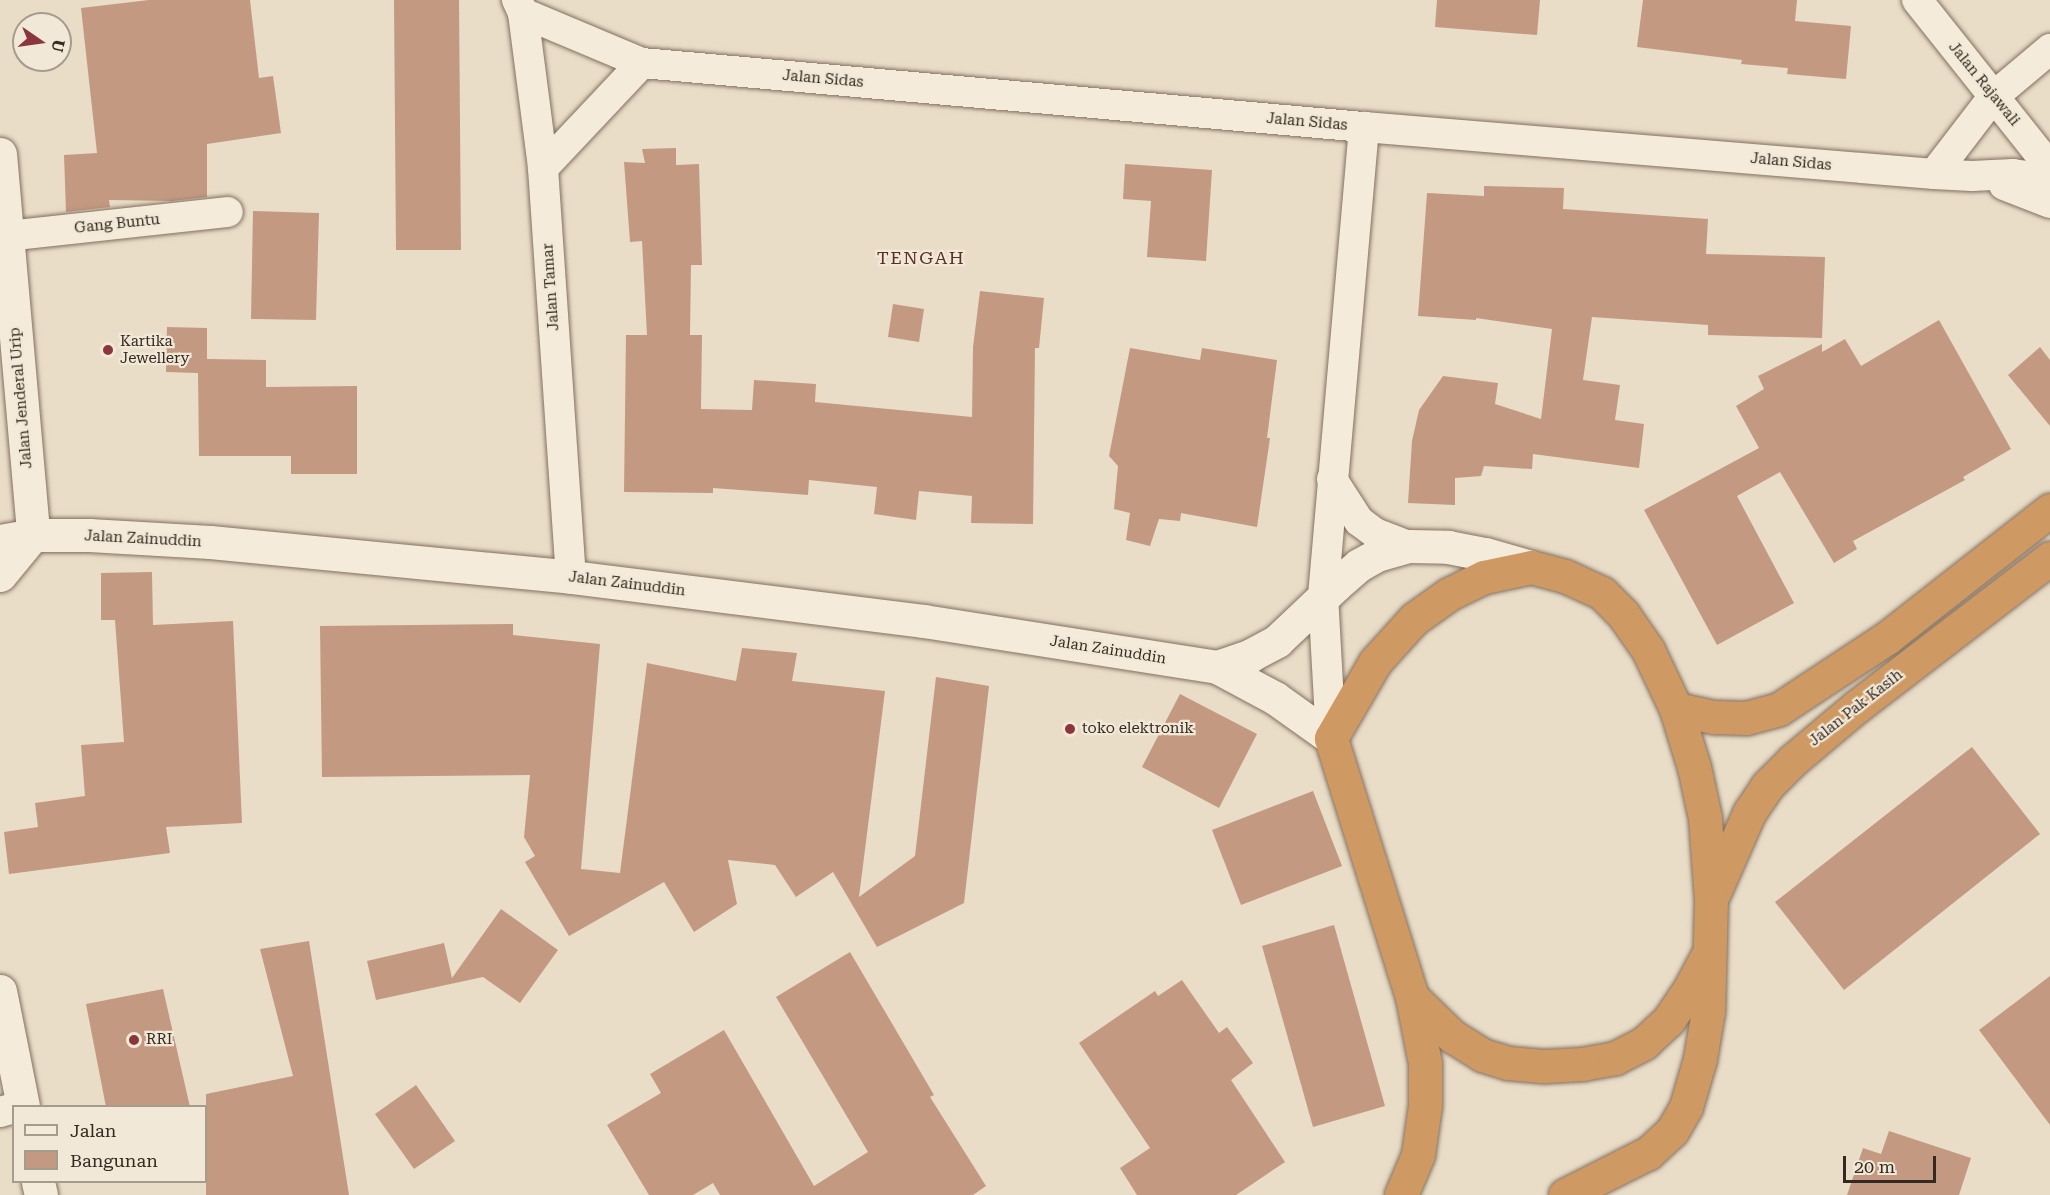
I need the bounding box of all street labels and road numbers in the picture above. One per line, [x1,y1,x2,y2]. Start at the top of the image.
street label: Jalan Rajawali [1945,38,2023,130]
street label: Jalan Sidas [782,66,864,92]
street label: Jalan Sidas [1266,109,1348,135]
street label: Jalan Sidas [1750,149,1832,175]
street label: Gang Buntu [73,211,161,237]
street label: Jalan Tamar [539,243,563,331]
street label: Jalan Jenderal Urip [6,327,36,469]
street label: Jalan Zainuddin [84,527,202,551]
street label: Jalan Zainuddin [568,568,686,600]
street label: Jalan Zainuddin [1049,632,1167,668]
street label: Jalan Pak Kasih [1806,666,1906,750]

